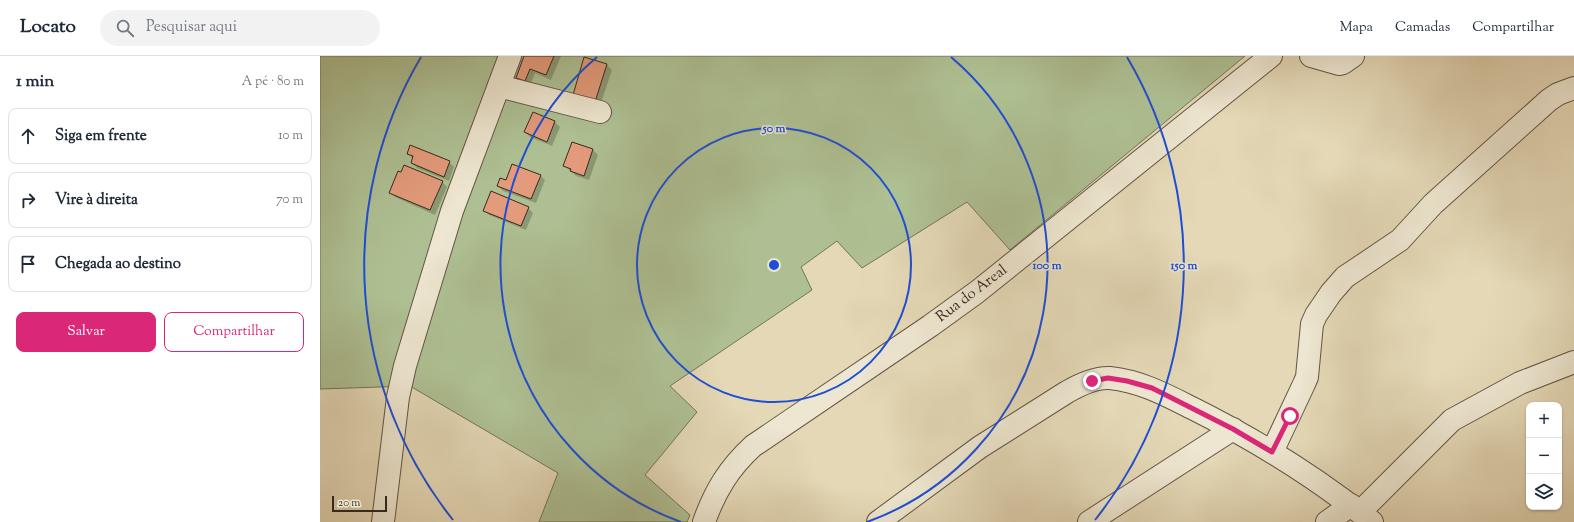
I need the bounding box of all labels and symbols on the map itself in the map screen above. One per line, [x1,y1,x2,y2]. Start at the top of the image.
text: 50 m [762,120,786,138]
text: 100 m [1031,257,1062,275]
text: 150 m [1169,257,1198,275]
centre of rings [767,258,781,272]
street label: Rua do Areal [932,260,1012,328]
route end [1083,372,1101,390]
route start [1281,407,1299,425]
scale bar [332,494,387,513]

